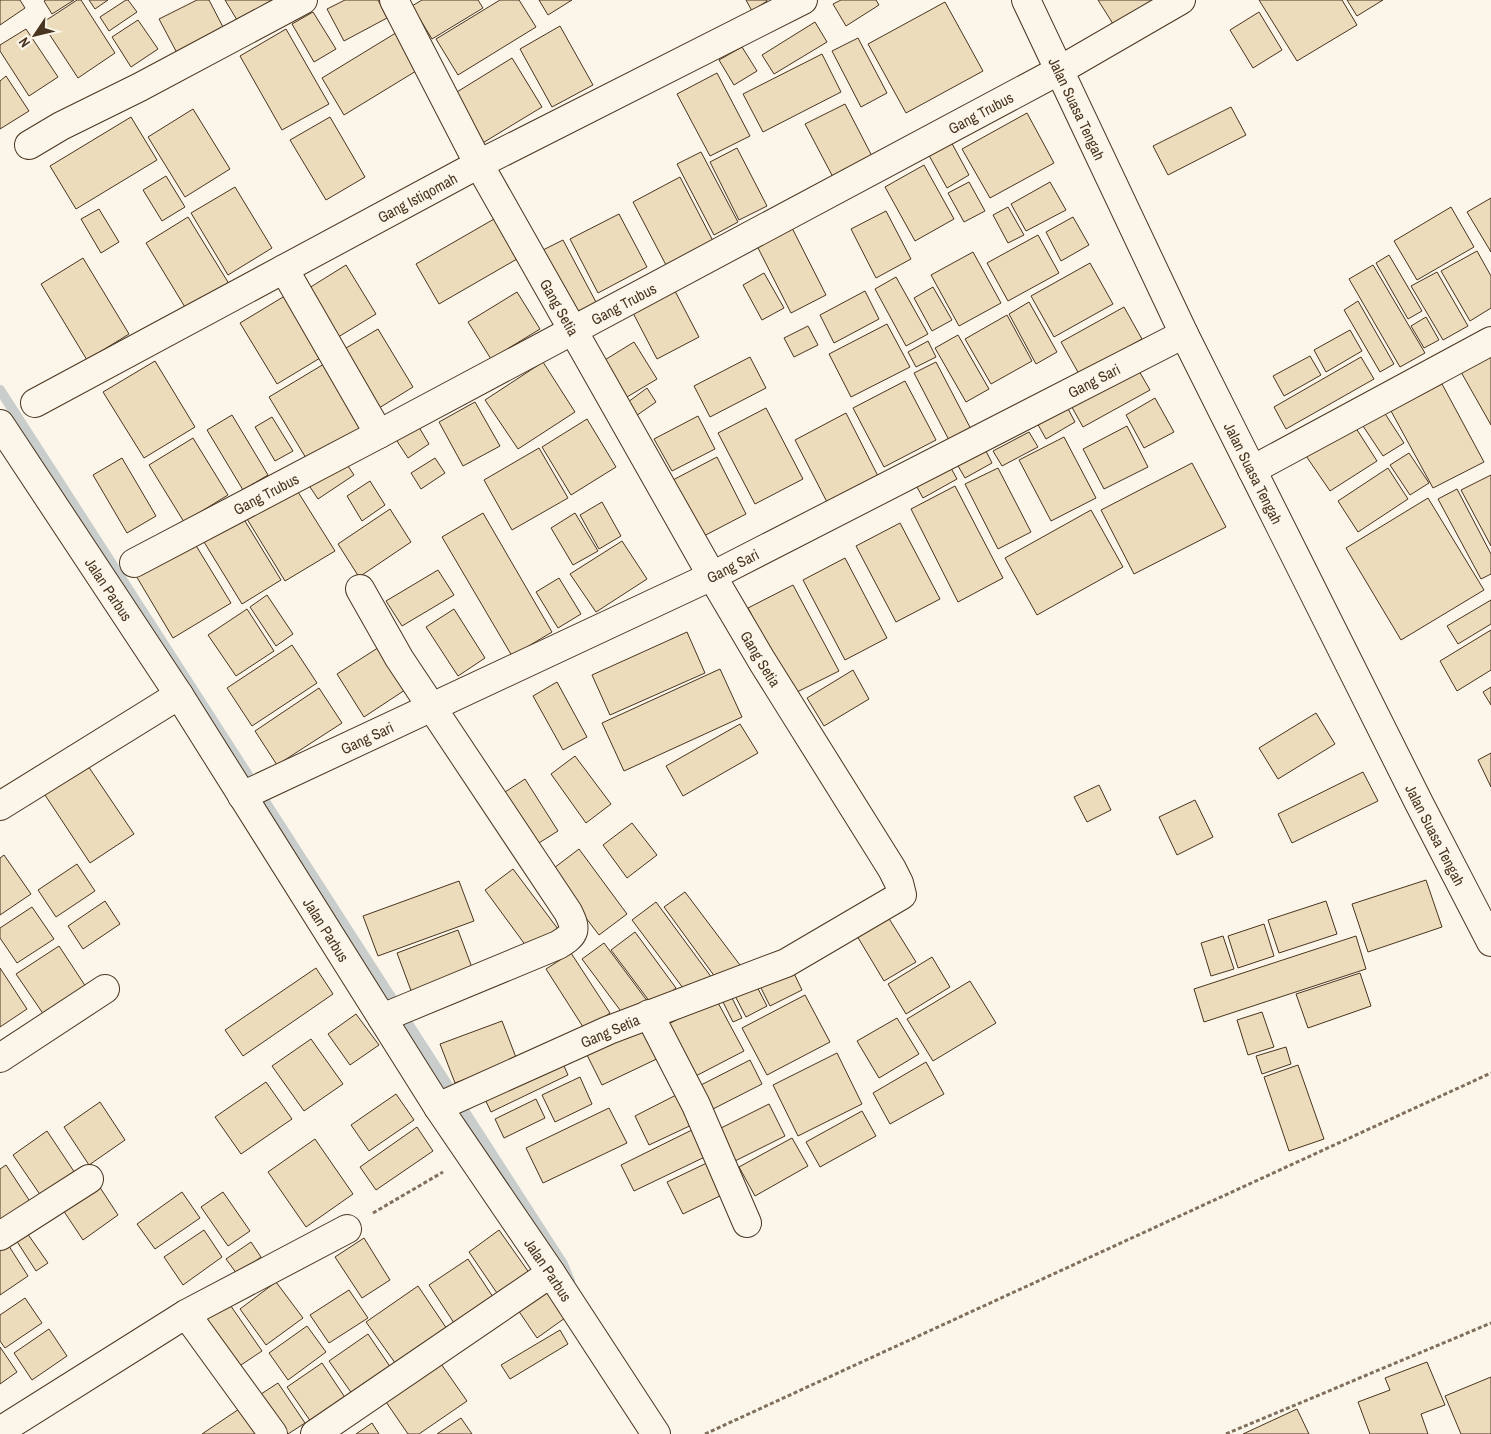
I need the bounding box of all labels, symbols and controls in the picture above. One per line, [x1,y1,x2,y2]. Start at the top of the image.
north arrow [10,10,60,60]
text: N [15,34,34,51]
street label: Jalan Suasa Tengah [1044,54,1111,163]
street label: Gang Trubus [944,86,1017,138]
street label: Gang Istiqomah [374,167,461,227]
street label: Gang Setia [535,275,584,339]
street label: Gang Trubus [587,277,660,329]
street label: Gang Sari [1064,358,1124,402]
street label: Jalan Suasa Tengah [1219,419,1288,528]
street label: Gang Trubus [229,468,302,519]
street label: Gang Sari [703,543,762,588]
street label: Jalan Parbus [81,553,138,625]
street label: Gang Setia [736,627,786,691]
street label: Gang Sari [337,716,397,759]
street label: Jalan Suasa Tengah [1401,781,1470,889]
street label: Jalan Parbus [299,894,355,966]
street label: Gang Setia [577,1009,643,1053]
street label: Jalan Parbus [520,1234,577,1305]

